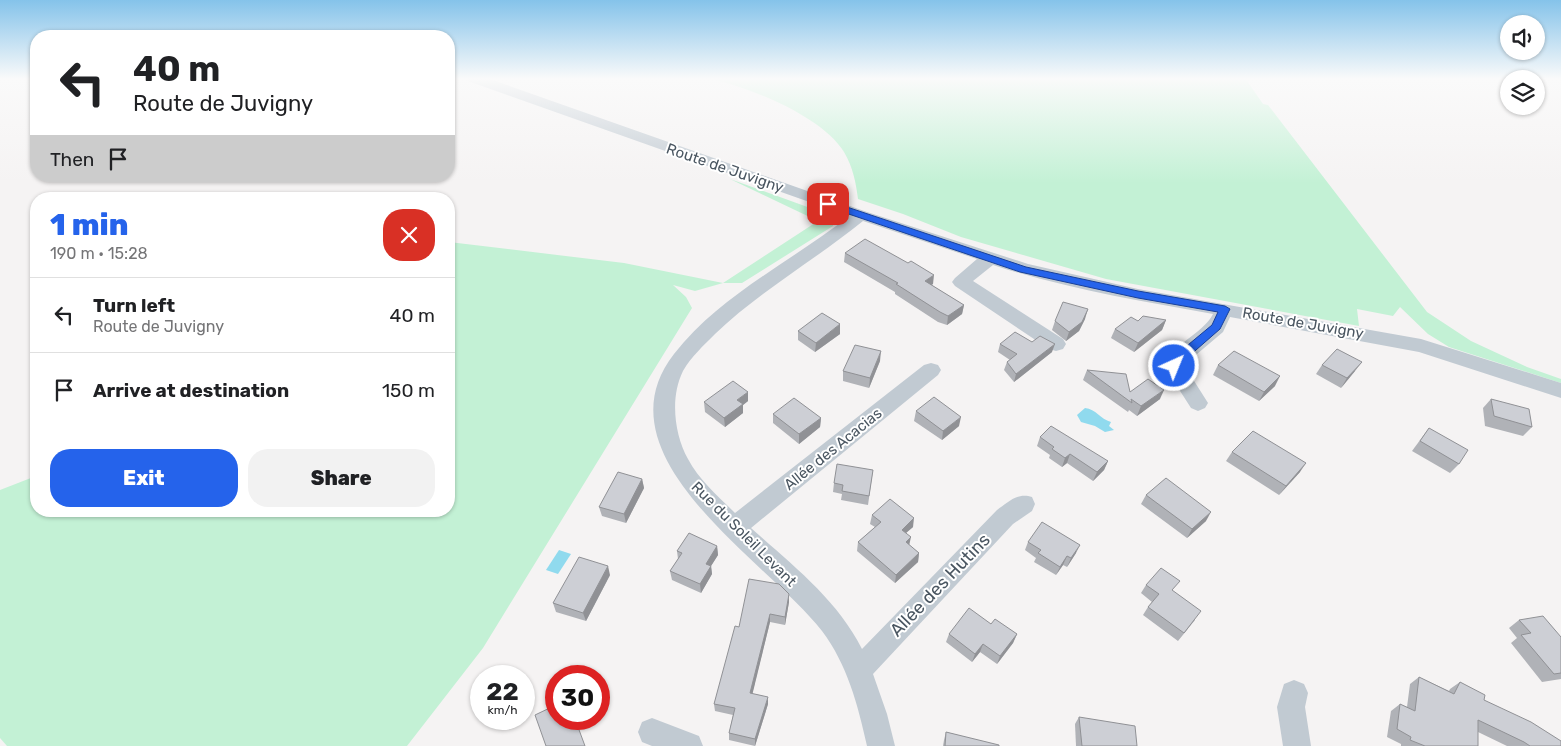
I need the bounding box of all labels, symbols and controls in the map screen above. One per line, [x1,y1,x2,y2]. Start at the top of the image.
map controls [1500,15,1545,115]
button: sound [1500,15,1545,60]
text: 40 m [133,48,220,90]
icon: left [50,50,115,115]
button: layers [1500,70,1545,115]
text: Route de Juvigny [133,90,313,117]
street label: Route de Juvigny [664,139,786,197]
icon: arrive [104,145,132,173]
text: Then [50,148,94,171]
pin [807,183,849,225]
icon: arrive [814,190,842,218]
text: 1 min [50,207,128,243]
button: close [383,209,435,261]
text: 190 m · 15:28 [50,244,148,263]
text: Turn left [93,294,175,317]
icon: left [50,301,78,329]
street label: Route de Juvigny [1241,303,1365,343]
text: 40 m [390,304,435,327]
text: Route de Juvigny [93,317,224,336]
position arrow [1147,339,1199,391]
icon: arrive [50,376,78,404]
text: Arrive at destination [93,379,289,402]
text: 150 m [382,379,435,402]
street label: Allée des Acacias [781,404,886,494]
button: Exit [50,449,238,507]
button: Share [248,449,435,507]
street label: Rue du Soleil Levant [688,478,800,590]
street label: Allée des Hutins [885,529,995,641]
speed limit sign: 30 [545,665,610,730]
text: 22 [486,677,519,706]
text: km/h [488,703,517,717]

